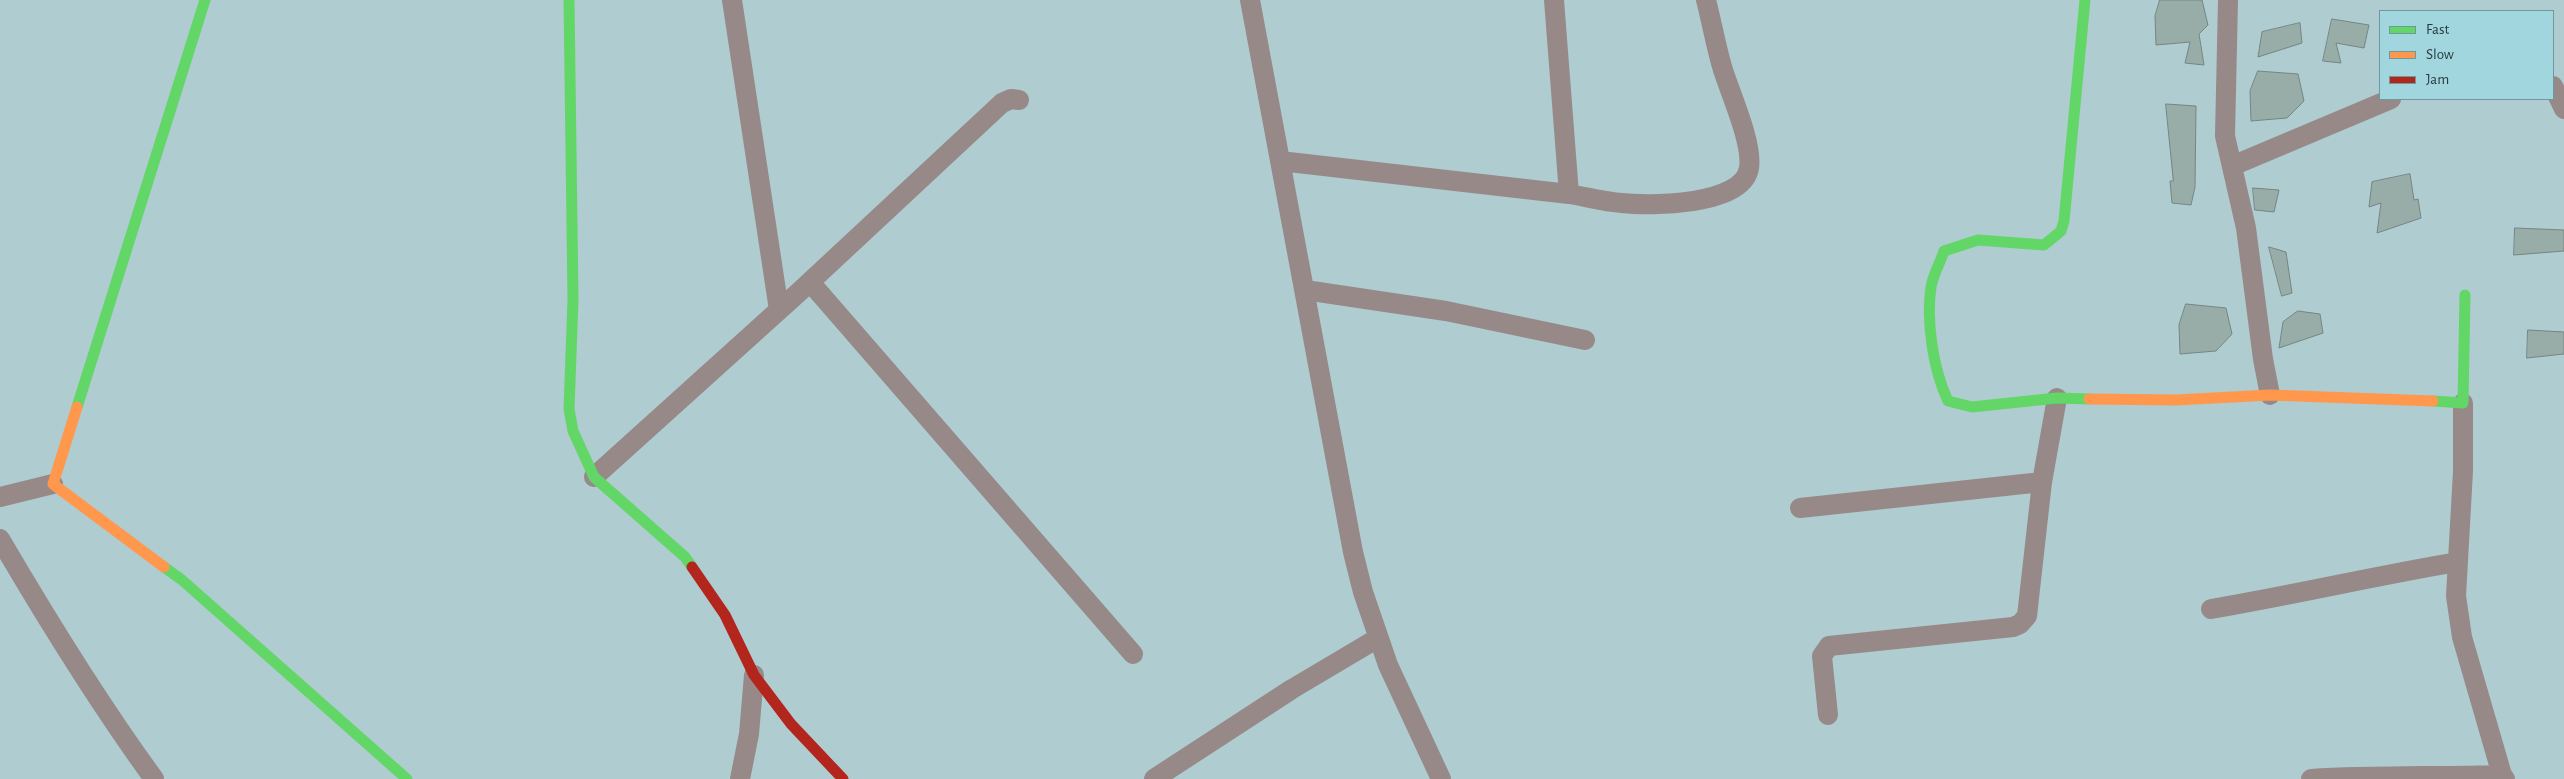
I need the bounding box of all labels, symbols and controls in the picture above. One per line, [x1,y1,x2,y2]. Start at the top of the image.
legend [2379,10,2554,100]
text: Fast [2426,22,2449,37]
text: Slow [2426,47,2454,62]
text: Jam [2426,72,2449,87]

